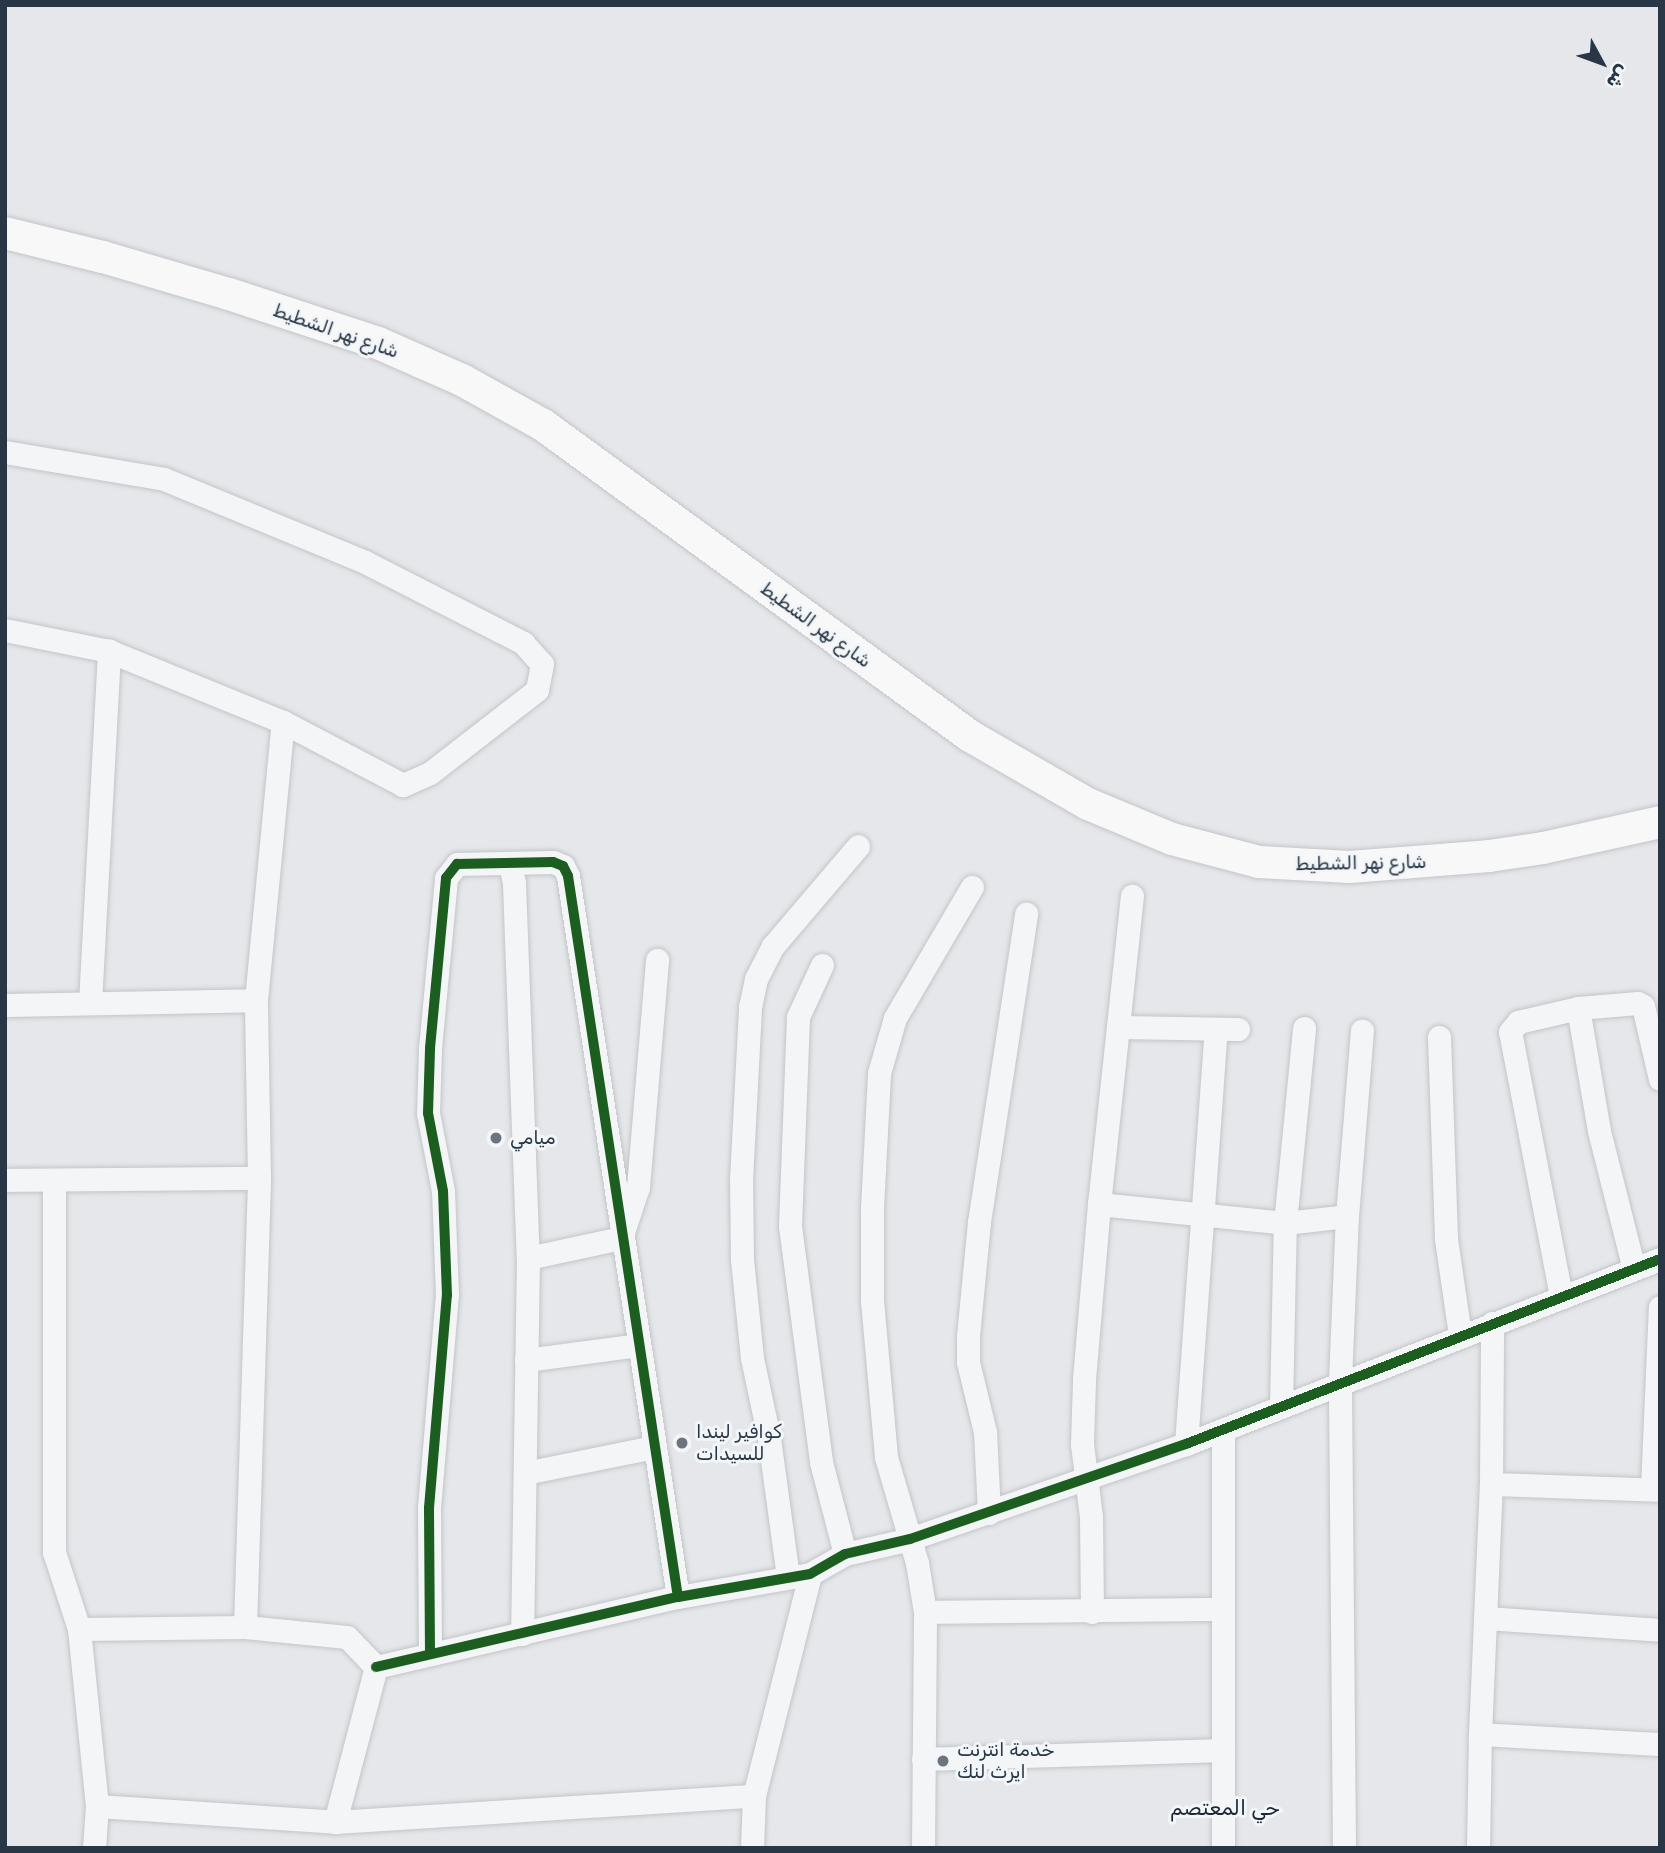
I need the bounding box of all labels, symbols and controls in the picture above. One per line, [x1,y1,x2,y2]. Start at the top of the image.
north arrow [1567,28,1637,98]
text: ش [1602,60,1635,94]
street label: شارع نهر الشطيط [270,299,402,363]
street label: شارع نهر الشطيط [756,577,876,673]
street label: شارع نهر الشطيط [1295,850,1427,876]
place label: ميامي [510,1127,556,1149]
marker: ميامي [488,1130,504,1146]
place label: كوافير ليندا للسيدات [696,1421,782,1465]
marker: كوافير ليندا للسيدات [674,1435,690,1451]
place label: خدمة انترنت ايرث لنك [957,1739,1055,1783]
marker: خدمة انترنت ايرث لنك [935,1753,951,1769]
district label: حي المعتصم [1170,1795,1280,1821]

